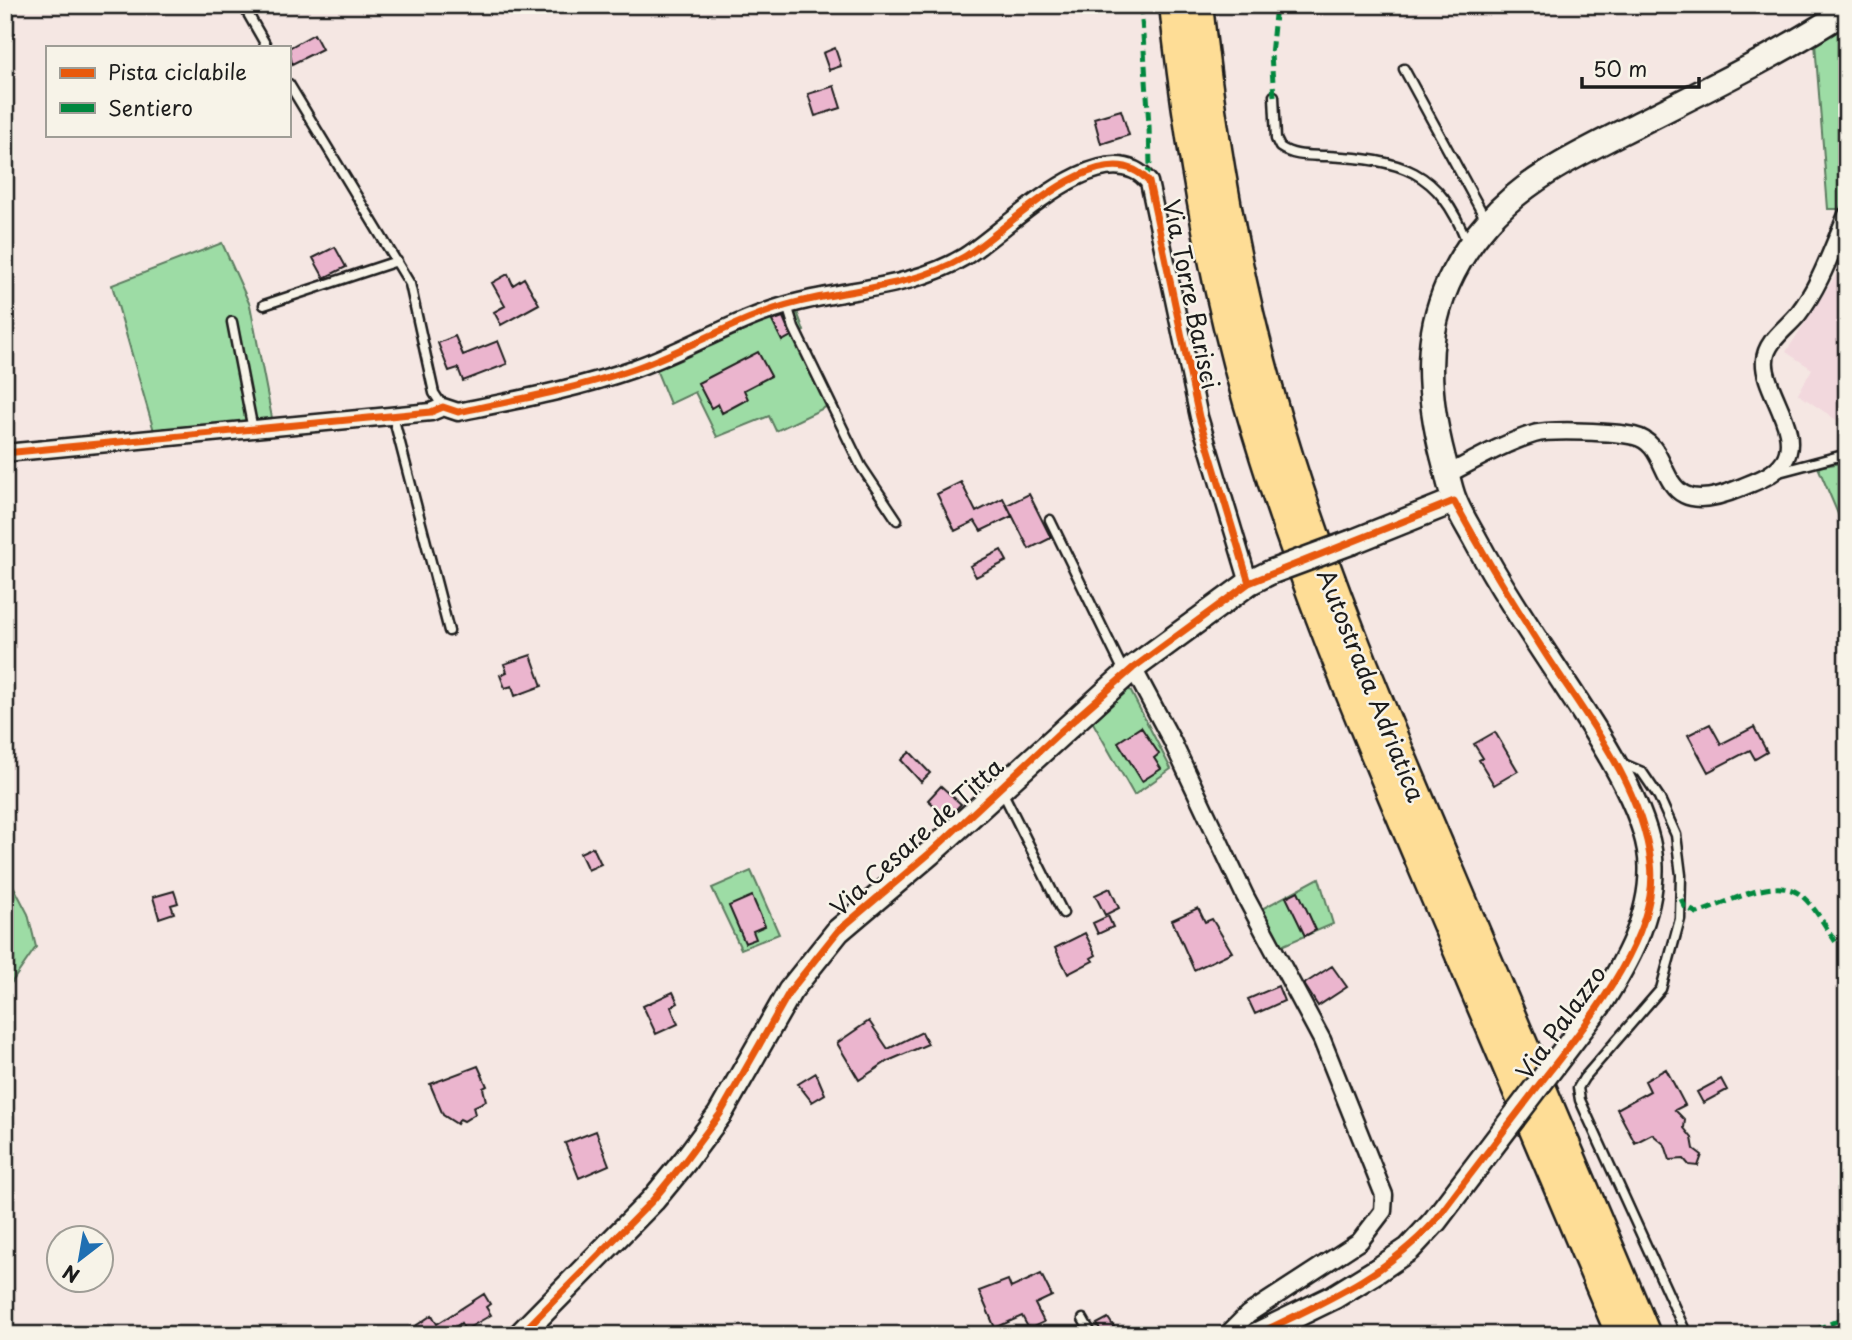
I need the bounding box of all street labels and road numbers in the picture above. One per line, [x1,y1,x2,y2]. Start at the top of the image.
street label: Via Torre Barisci [1154,196,1230,392]
street label: Autostrada Adriatica [1309,563,1435,807]
street label: Via Cesare de Titta [821,748,1011,924]
street label: Via Palazzo [1506,957,1614,1087]

